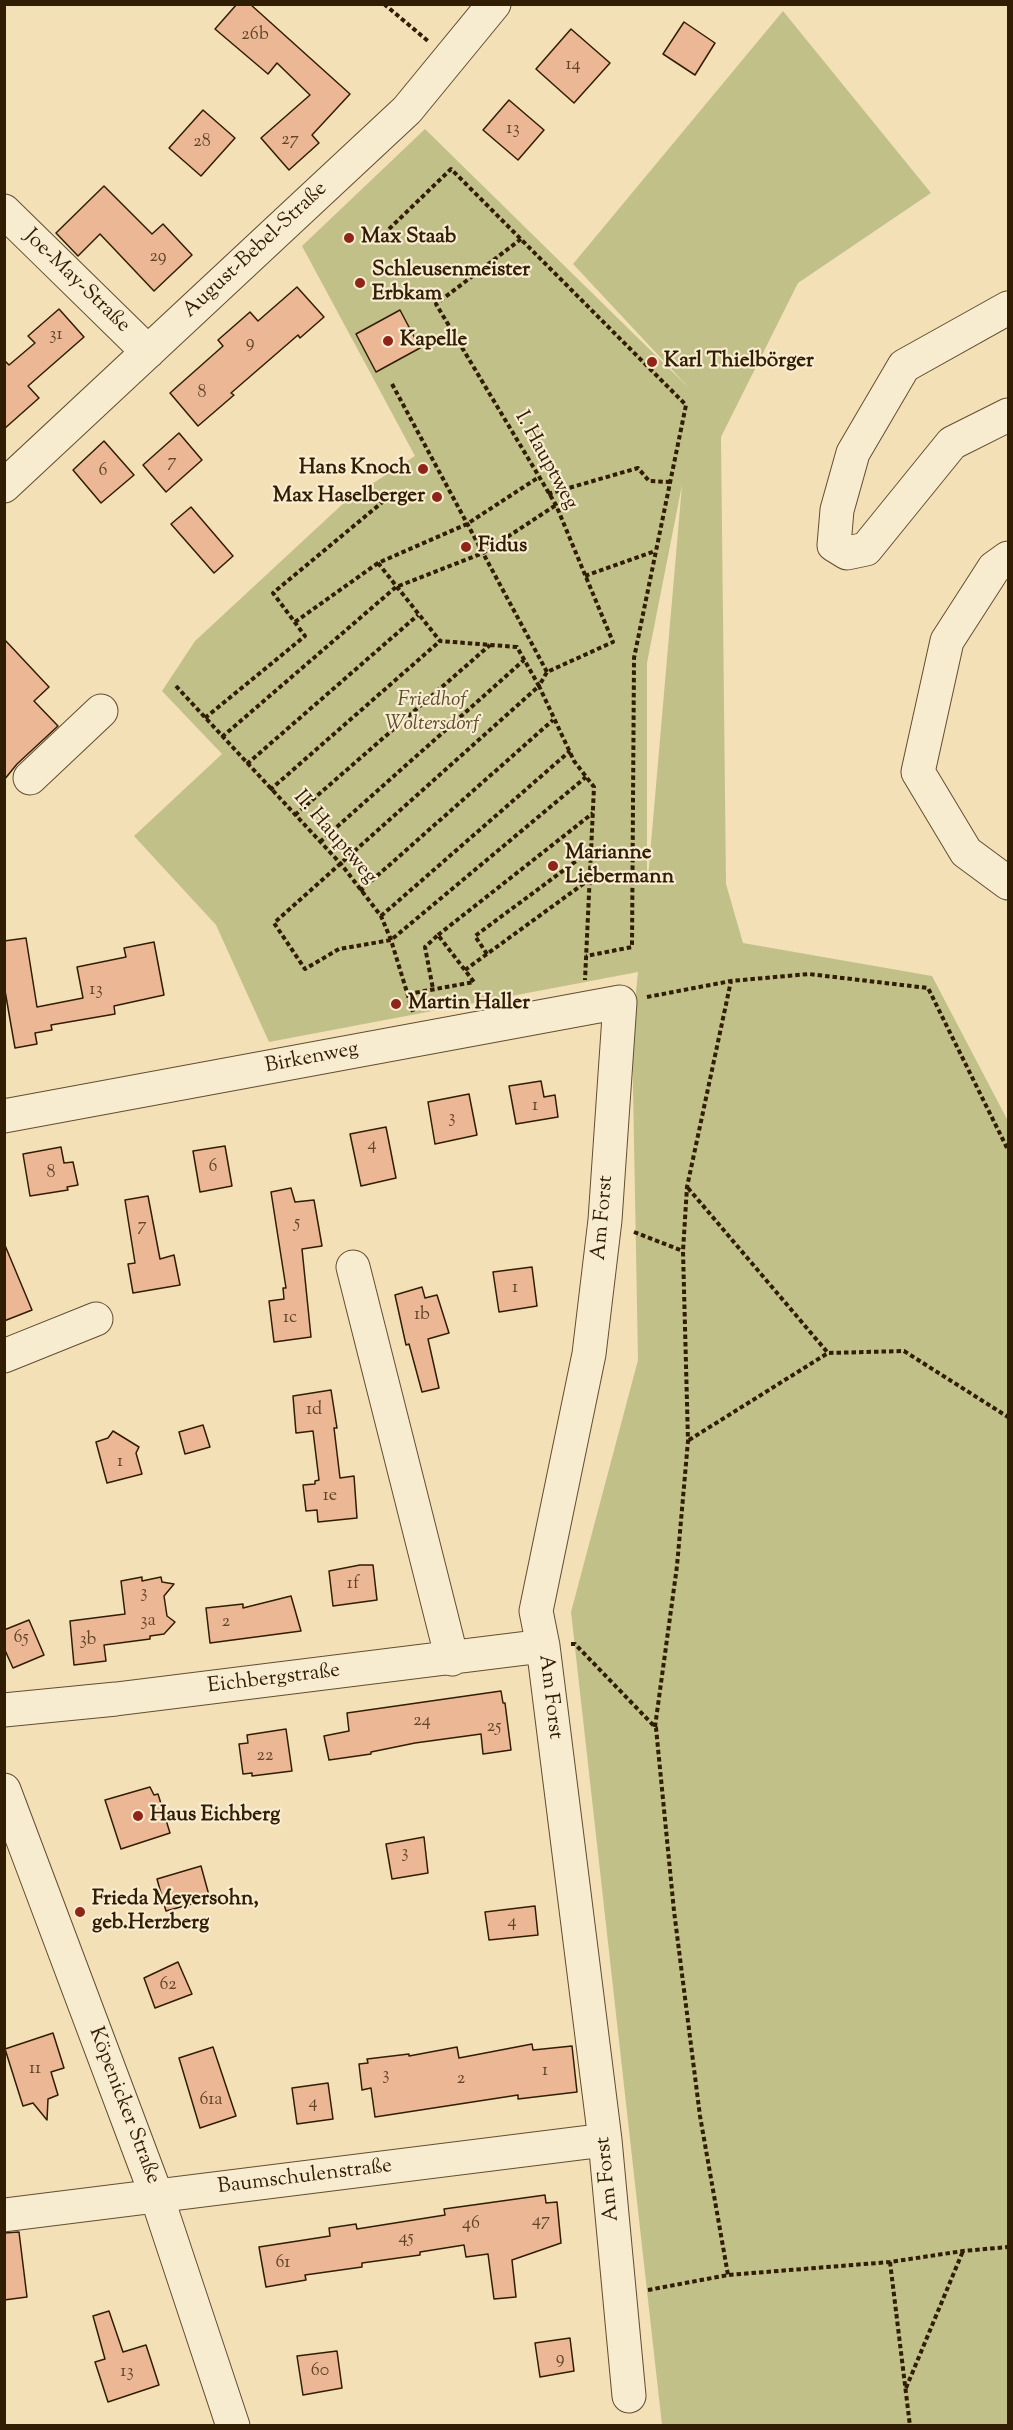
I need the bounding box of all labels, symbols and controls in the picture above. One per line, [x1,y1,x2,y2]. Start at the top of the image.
house number: 26b [241,25,269,47]
house number: 14 [565,55,581,77]
house number: 13 [506,119,520,141]
house number: 27 [281,130,299,152]
house number: 28 [193,132,211,154]
street label: August-Bebel-Straße [179,178,333,324]
street label: Joe-May-Straße [18,225,134,339]
place label: Max Staab [361,225,456,251]
marker: Max Staab [342,231,356,245]
house number: 29 [149,247,167,269]
place label: Schleusenmeister Erbkam [372,258,530,308]
marker: Schleusenmeister Erbkam [353,276,367,290]
house number: 31 [49,325,63,347]
place label: Kapelle [400,328,467,354]
house number: 9 [246,333,254,355]
marker: Kapelle [381,334,395,348]
place label: Karl Thielbörger [664,349,814,375]
marker: Karl Thielbörger [645,355,659,369]
house number: 8 [198,383,206,405]
street label: I. Hauptweg [508,407,582,515]
house number: 7 [167,452,177,474]
place label: Hans Knoch [299,456,411,482]
house number: 6 [99,461,107,483]
marker: Hans Knoch [416,462,430,476]
place label: Max Haselberger [273,484,425,510]
marker: Max Haselberger [430,490,444,504]
place label: Fidus [478,534,527,560]
marker: Fidus [459,540,473,554]
park label: Friedhof Woltersdorf [385,688,479,738]
street label: II. Hauptweg [287,786,381,890]
place label: Marianne Liebermann [565,841,674,891]
marker: Marianne Liebermann [546,859,560,873]
house number: 13 [89,980,103,1002]
place label: Martin Haller [408,991,530,1017]
marker: Martin Haller [389,997,403,1011]
street label: Birkenweg [263,1038,361,1080]
house number: 1 [532,1096,538,1118]
house number: 3 [448,1108,456,1130]
house number: 4 [367,1135,377,1157]
house number: 6 [209,1157,217,1179]
house number: 8 [47,1163,55,1185]
street label: Am Forst [588,1175,620,1261]
house number: 5 [294,1213,300,1235]
house number: 7 [137,1216,147,1238]
house number: 1 [512,1278,518,1300]
house number: 1b [414,1305,430,1327]
house number: 1c [283,1308,297,1330]
house number: 1d [306,1400,322,1422]
house number: 1 [117,1452,123,1474]
house number: 1e [323,1486,337,1508]
house number: 1f [347,1574,359,1596]
house number: 3 [140,1583,148,1605]
house number: 3a [140,1611,156,1633]
house number: 2 [222,1612,230,1634]
house number: 65 [13,1628,29,1650]
house number: 3b [80,1630,96,1652]
street label: Am Forst [531,1653,567,1741]
street label: Eichbergstraße [206,1659,342,1701]
house number: 24 [413,1711,431,1733]
house number: 25 [487,1717,501,1739]
house number: 22 [257,1746,273,1768]
place label: Haus Eichberg [150,1803,280,1829]
marker: Haus Eichberg [131,1809,145,1823]
house number: 3 [401,1843,409,1865]
place label: Frieda Meyersohn, geb.Herzberg [92,1887,259,1937]
marker: Frieda Meyersohn, geb.Herzberg [73,1905,87,1919]
house number: 4 [507,1912,517,1934]
house number: 62 [159,1975,177,1997]
street label: Köpenicker Straße [82,2024,164,2188]
house number: 11 [29,2059,41,2081]
house number: 1 [542,2061,548,2083]
house number: 3 [382,2065,390,2087]
house number: 2 [457,2069,465,2091]
house number: 61a [199,2090,223,2112]
house number: 4 [308,2093,318,2115]
street label: Am Forst [592,2135,626,2223]
street label: Baumschulenstraße [216,2155,394,2201]
house number: 47 [532,2211,550,2233]
house number: 46 [462,2214,480,2236]
house number: 45 [398,2228,414,2250]
house number: 61 [276,2253,290,2275]
house number: 9 [556,2349,564,2371]
house number: 60 [311,2361,329,2383]
house number: 13 [120,2362,134,2384]

